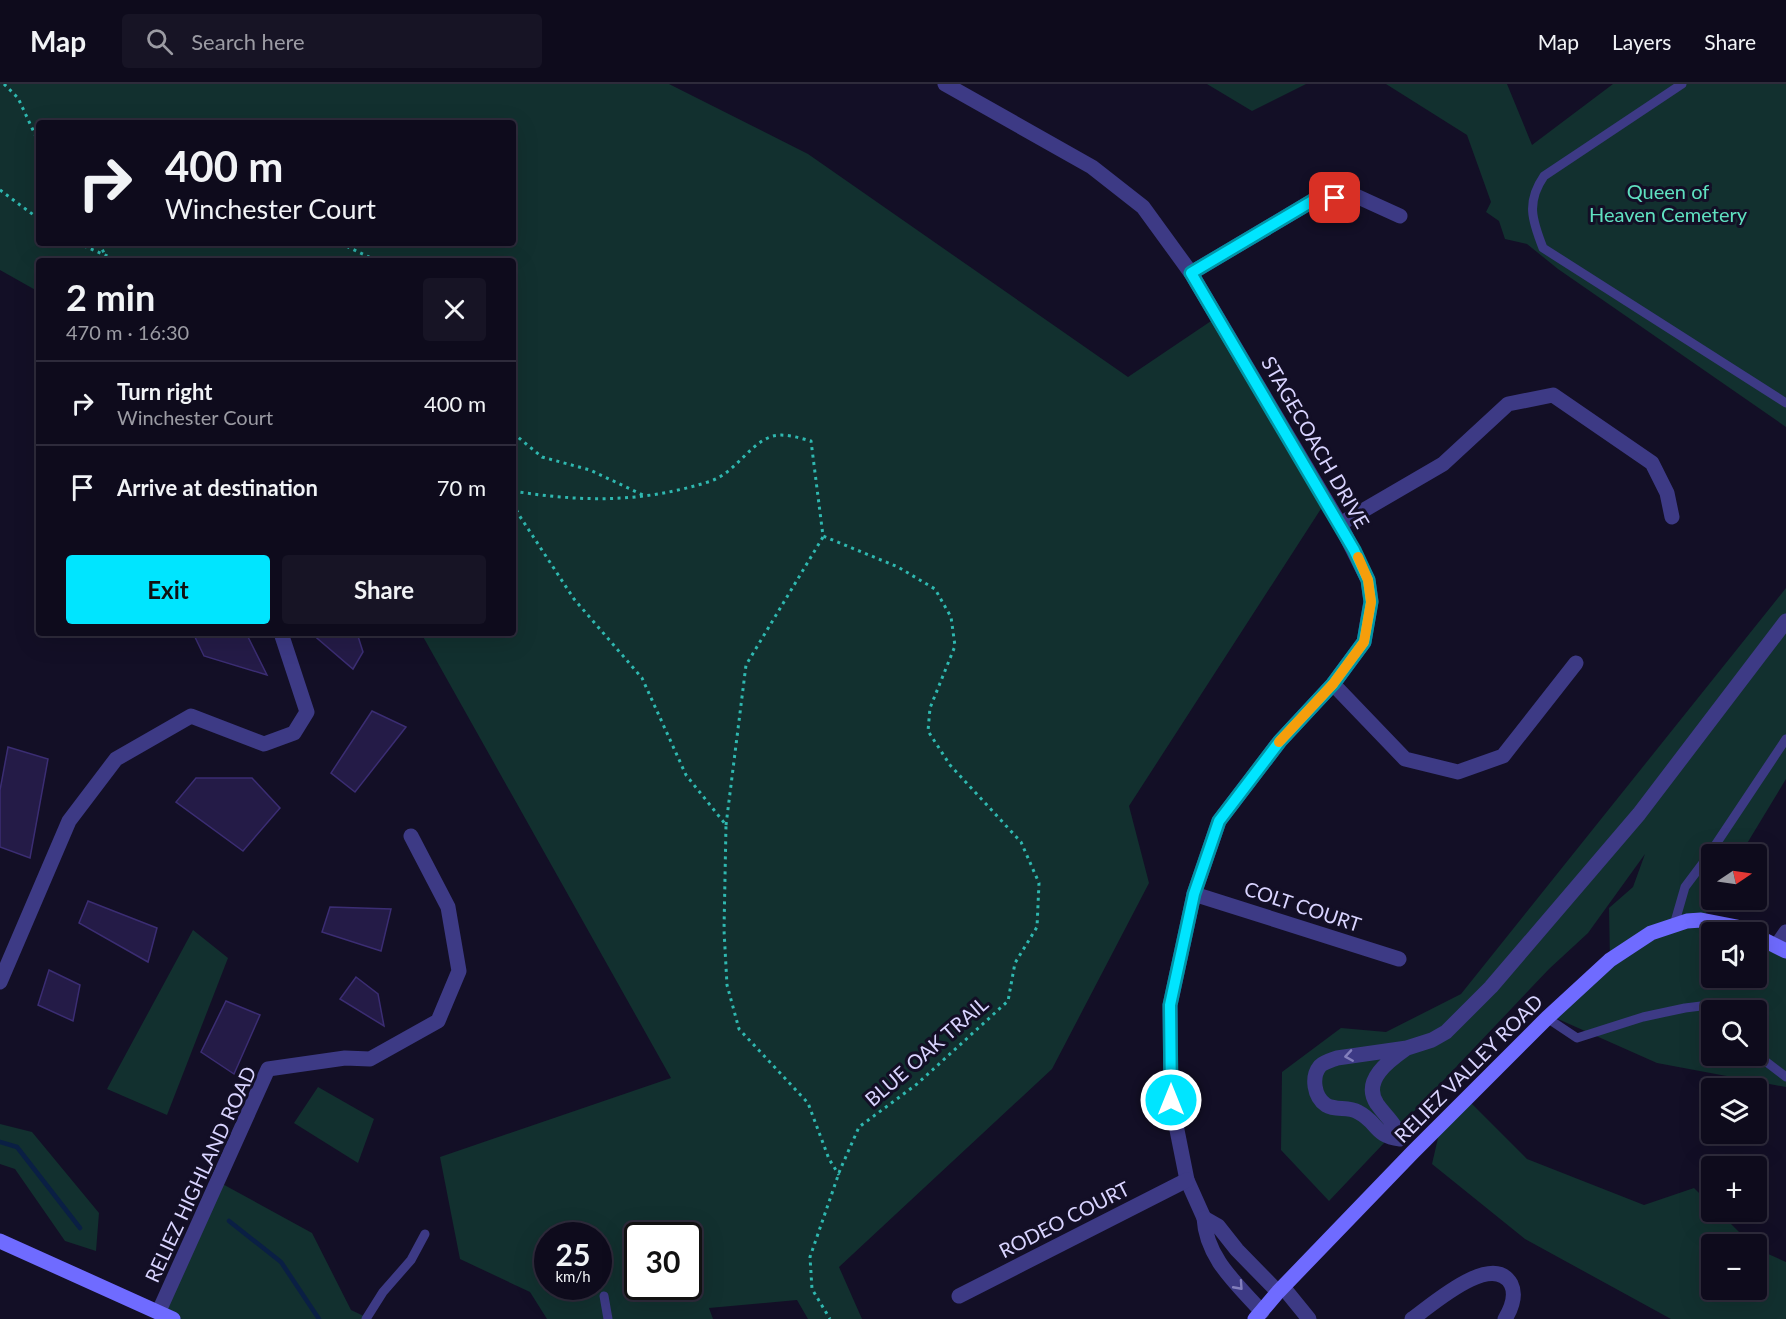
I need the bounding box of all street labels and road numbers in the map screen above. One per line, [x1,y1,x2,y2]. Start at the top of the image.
street label: STAGECOACH DRIVE [1257,352,1375,532]
street label: COLT COURT [1242,876,1365,936]
street label: RELIEZ VALLEY ROAD [1389,989,1547,1147]
street label: BLUE OAK TRAIL [860,991,992,1111]
street label: RELIEZ HIGHLAND ROAD [139,1062,261,1286]
street label: RODEO COURT [995,1176,1134,1262]

